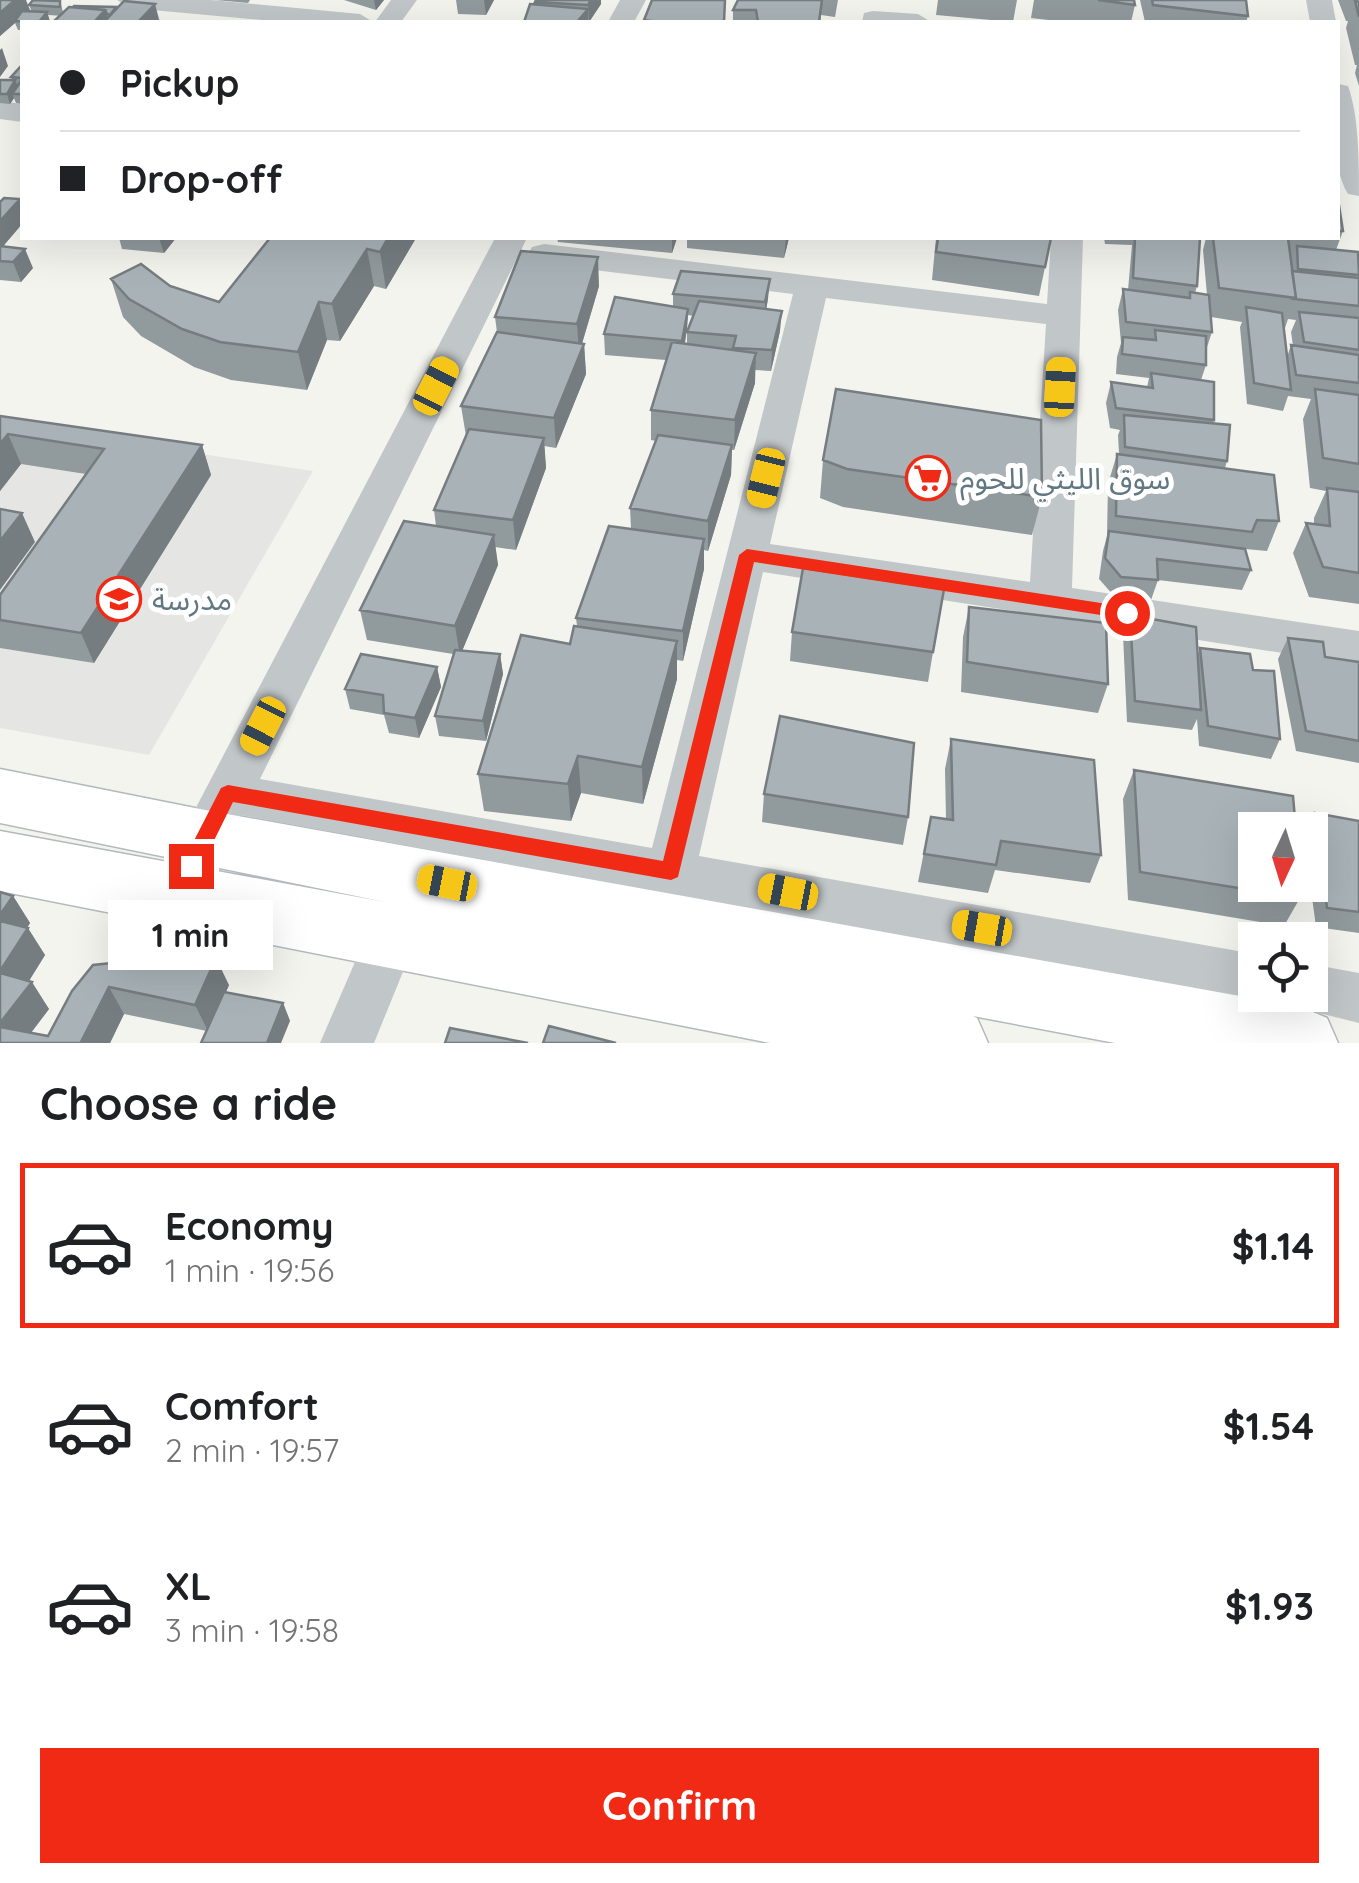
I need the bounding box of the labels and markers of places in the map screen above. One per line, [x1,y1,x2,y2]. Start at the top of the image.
supermarket icon: سوق الليثي للحوم [905,455,951,501]
place label: سوق الليثي للحوم [960,459,1170,502]
school or university icon: مدرسة [96,576,142,622]
place label: مدرسة [152,580,232,618]

